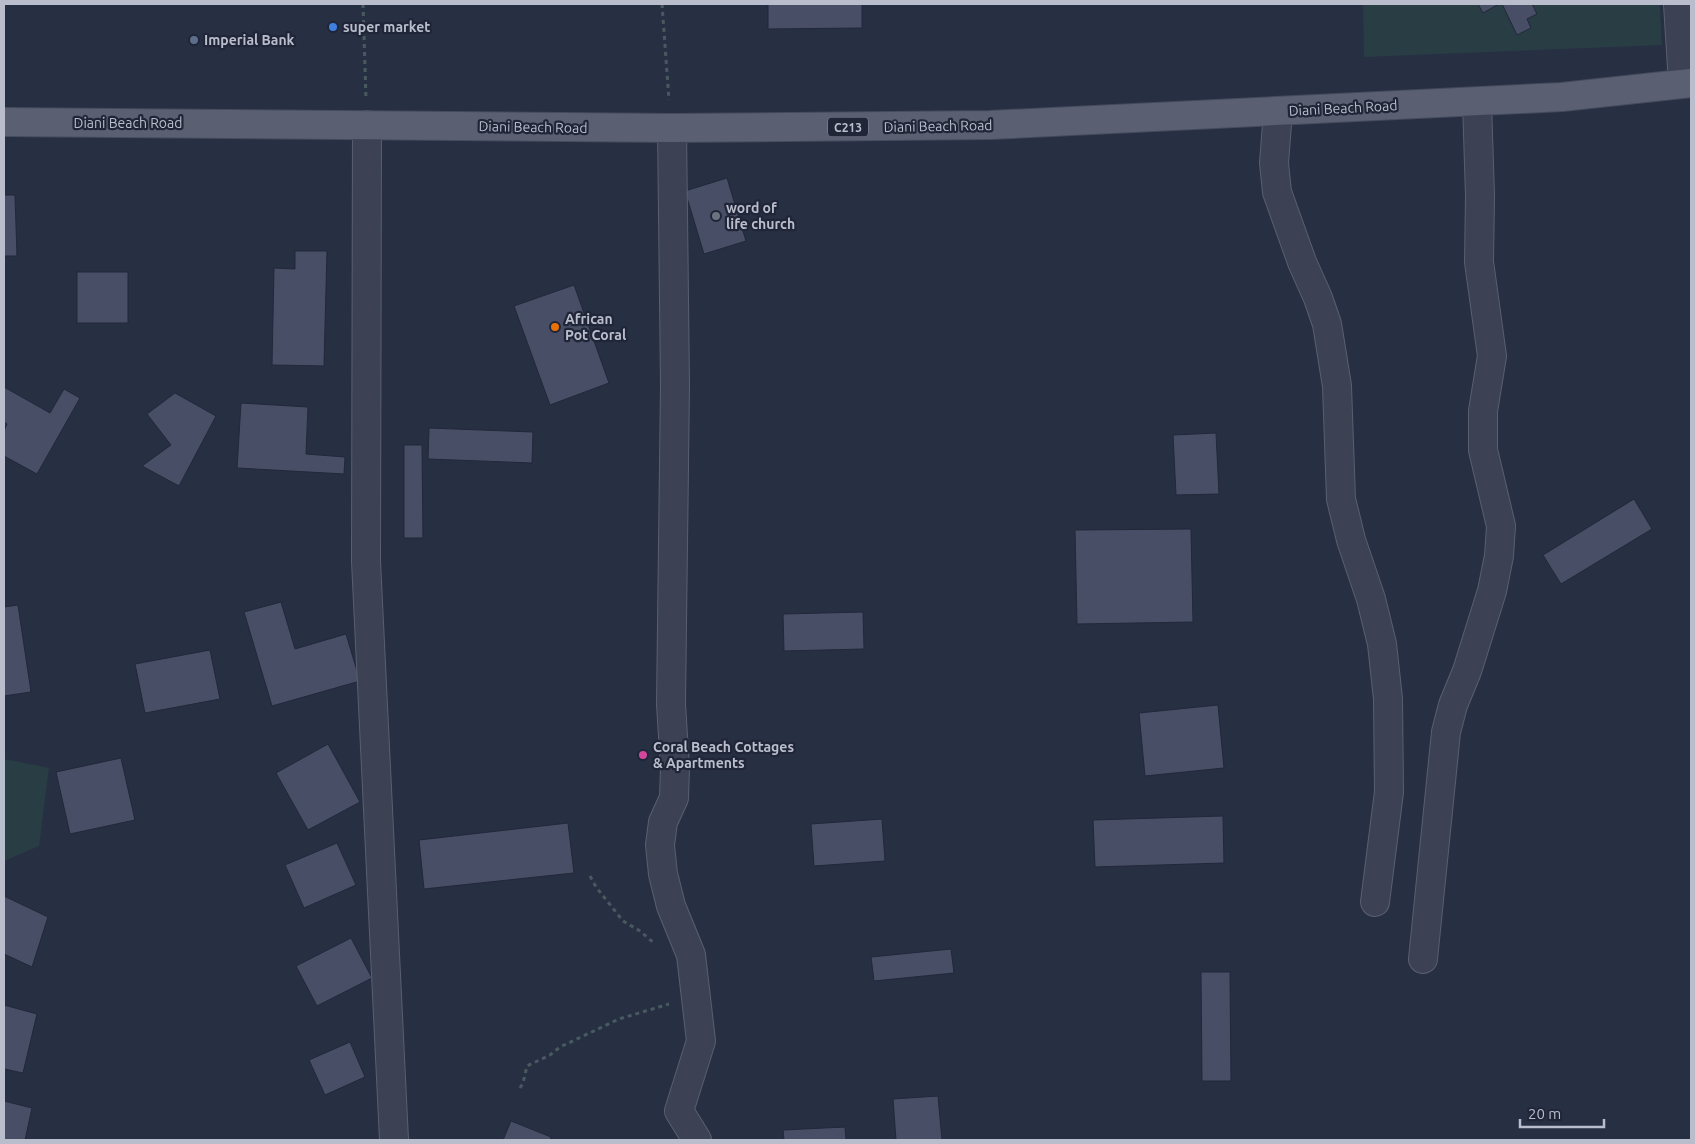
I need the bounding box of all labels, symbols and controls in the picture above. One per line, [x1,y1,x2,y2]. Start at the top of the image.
place label: super market [343,19,430,35]
marker: super market [327,21,339,33]
place label: Imperial Bank [204,32,295,48]
marker: Imperial Bank [188,34,200,46]
street label: Diani Beach Road [1288,97,1398,119]
street label: Diani Beach Road [74,115,182,131]
street label: Diani Beach Road [883,117,993,135]
street label: Diani Beach Road [478,118,588,136]
road number: C213 [828,118,868,136]
place label: word of life church [726,200,795,232]
marker: word of life church [710,210,722,222]
place label: African Pot Coral [565,311,626,343]
marker: African Pot Coral [549,321,561,333]
place label: Coral Beach Cottages & Apartments [653,739,794,771]
marker: Coral Beach Cottages & Apartments [637,749,649,761]
scale bar [1520,1096,1604,1128]
text: 20 m [1528,1105,1561,1122]

